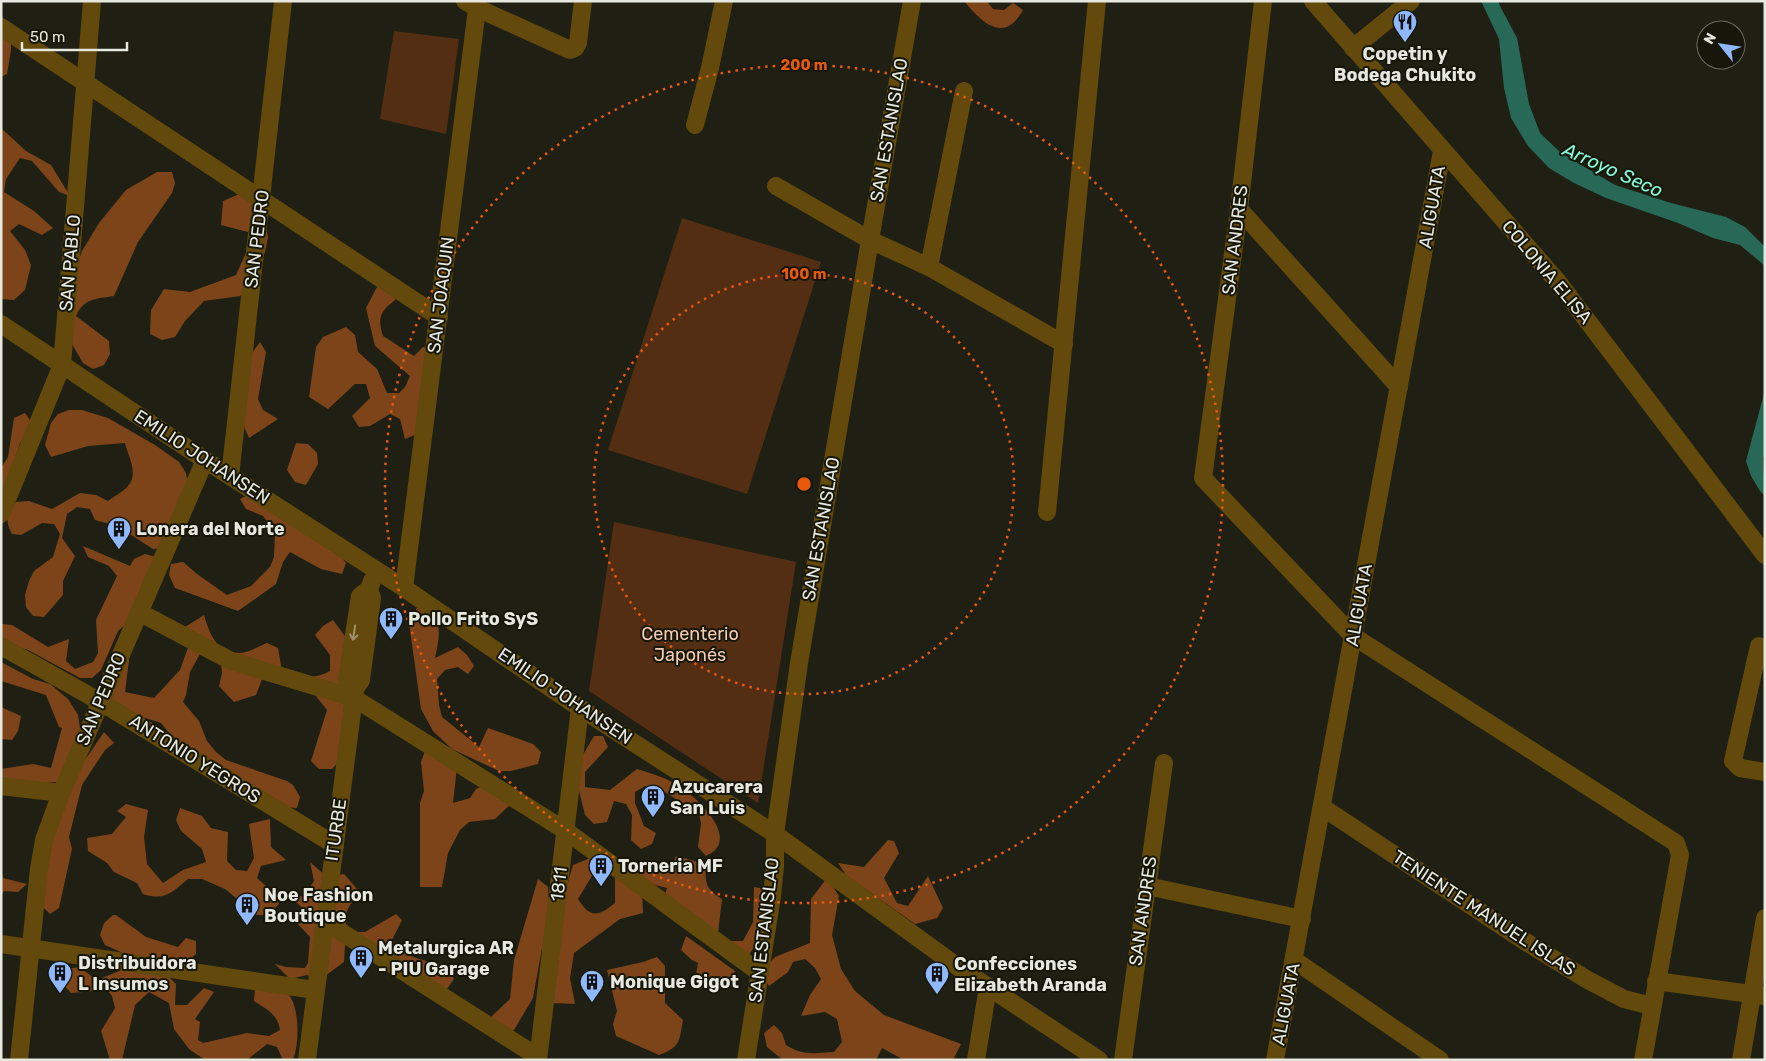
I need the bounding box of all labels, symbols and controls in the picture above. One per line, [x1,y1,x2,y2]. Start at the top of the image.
restaurant icon: Copetin y Bodega Chukito [1392,9,1418,43]
scale bar [22,20,128,52]
north arrow [1696,20,1746,70]
text: 50 m [30,28,65,46]
text: N [1700,30,1720,47]
place label: Copetin y Bodega Chukito [1334,43,1476,86]
text: 200 m [780,56,828,74]
street label: SAN ESTANISLAO [866,56,912,204]
water label: Arroyo Seco [1558,137,1667,202]
street label: ALIGUATA [1414,164,1450,250]
street label: SAN ANDRES [1217,184,1253,296]
street label: SAN PEDRO [240,189,274,289]
street label: SAN PABLO [55,214,85,312]
street label: COLONIA ELISA [1497,216,1597,328]
street label: SAN JOAQUIN [423,235,459,355]
text: 100 m [782,265,826,283]
street label: EMILIO JOHANSEN [130,405,274,509]
street label: SAN ESTANISLAO [798,455,844,603]
centre of rings [795,475,813,493]
building icon: Lonera del Norte [106,516,132,550]
place label: Lonera del Norte [136,518,285,540]
street label: ALIGUATA [1341,562,1377,648]
building icon: Pollo Frito SyS [378,606,404,640]
place label: Pollo Frito SyS [408,608,538,630]
park label: Cementerio Japonés [641,623,739,666]
one-way arrow [349,625,359,641]
street label: EMILIO JOHANSEN [494,643,636,749]
street label: SAN PEDRO [72,649,130,749]
street label: ANTONIO YEGROS [125,710,265,808]
place label: Azucarera San Luis [670,776,763,819]
building icon: Azucarera San Luis [640,784,666,818]
street label: ITURBE [321,797,351,863]
street label: TENIENTE MANUEL ISLAS [1388,846,1580,980]
building icon: Torneria MF [588,853,614,887]
place label: Torneria MF [618,855,723,877]
street label: SAN ANDRES [1124,855,1162,967]
street label: SAN ESTANISLAO [744,856,784,1004]
street label: 1811 [546,866,572,902]
place label: Noe Fashion Boutique [264,884,373,927]
building icon: Noe Fashion Boutique [234,892,260,926]
place label: Metalurgica AR - PIU Garage [378,937,514,980]
building icon: Metalurgica AR - PIU Garage [348,945,374,979]
place label: Distribuidora L Insumos [78,952,197,995]
place label: Confecciones Elizabeth Aranda [954,953,1107,996]
building icon: Distribuidora L Insumos [47,960,73,994]
building icon: Confecciones Elizabeth Aranda [924,961,950,995]
street label: ALIGUATA [1267,961,1305,1047]
building icon: Monique Gigot [579,969,605,1003]
place label: Monique Gigot [610,971,739,993]

